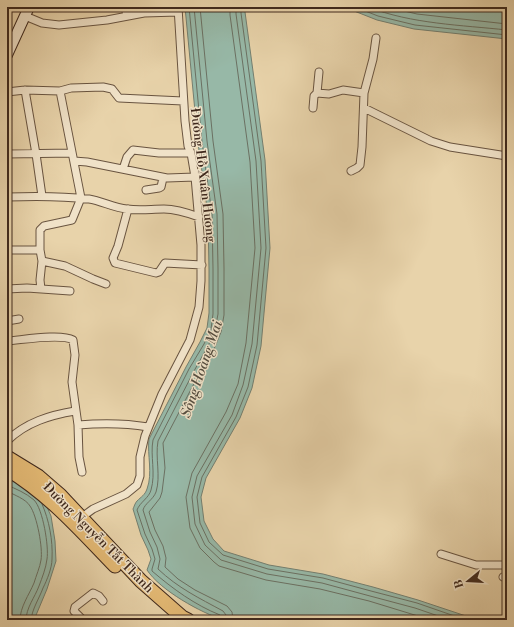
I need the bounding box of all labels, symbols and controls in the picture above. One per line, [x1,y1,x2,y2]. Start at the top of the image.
street label: Đường Hồ Xuân Hương [187,107,219,243]
water label: Sông Hoàng Mai [177,318,227,420]
street label: Đường Nguyễn Tất Thành [40,479,157,597]
north arrow [448,561,488,601]
text: B [452,578,467,590]

